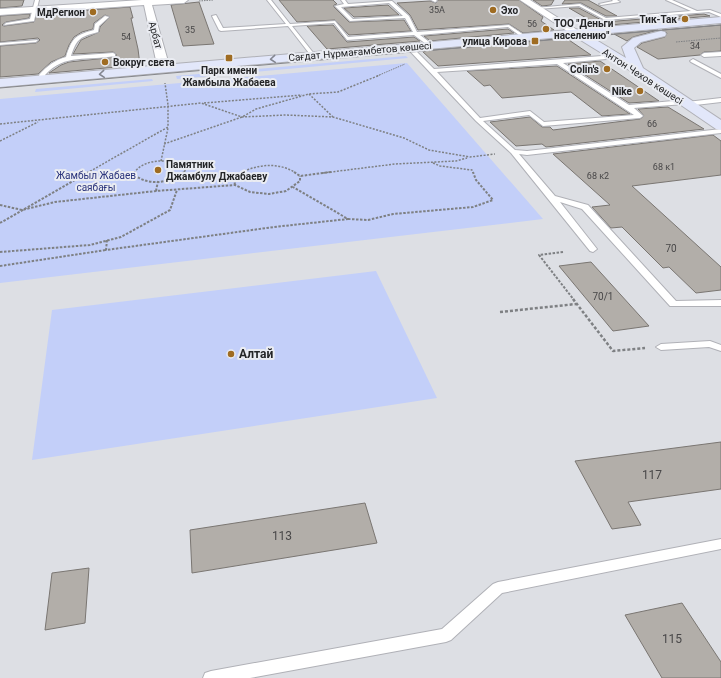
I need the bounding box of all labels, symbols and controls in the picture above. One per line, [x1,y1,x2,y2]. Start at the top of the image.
house number: 35А [429,5,445,15]
marker: Эхо [488,5,498,15]
place label: Эхо [501,5,518,16]
place label: МдРегион [37,7,85,18]
marker: МдРегион [88,7,98,17]
place label: Тик-Так [640,14,677,25]
marker: Тик-Так [680,14,690,24]
place label: ТОО "Деньги населению" [554,18,614,41]
house number: 56 [527,19,537,29]
street label: Арбат [147,20,164,50]
marker: ТОО "Деньги населению" [541,24,551,34]
house number: 35 [185,25,195,35]
house number: 54 [121,32,131,42]
place label: улица Кирова [463,36,528,47]
marker: улица Кирова [530,36,540,46]
street label: Сағдат Нұрмағамбетов көшесі [288,40,432,63]
house number: 34 [690,41,700,51]
street label: Антон Чехов көшесі [600,46,685,107]
marker: Парк имени Жамбыла Жабаева [224,53,234,63]
one-way arrow [270,54,276,63]
marker: Вокруг света [100,57,110,67]
place label: Вокруг света [113,57,175,68]
place label: Colin's [570,64,599,75]
marker: Colin's [602,64,612,74]
place label: Парк имени Жамбыла Жабаева [182,65,276,88]
one-way arrow [99,69,105,78]
place label: Nike [612,86,633,97]
marker: Nike [635,86,645,96]
house number: 66 [647,119,657,129]
place label: Памятник Джамбулу Джабаеву [166,159,268,182]
house number: 68 к1 [653,162,675,172]
marker: Памятник Джамбулу Джабаеву [153,165,163,175]
park label: Жамбыл Жабаев саябағы [56,170,136,193]
house number: 68 к2 [587,171,609,181]
house number: 70 [665,243,677,254]
house number: 70/1 [593,291,614,302]
place label: Алтай [239,347,273,361]
marker: Алтай [226,349,236,359]
house number: 117 [642,468,662,482]
house number: 113 [272,529,292,543]
house number: 115 [662,632,682,646]

